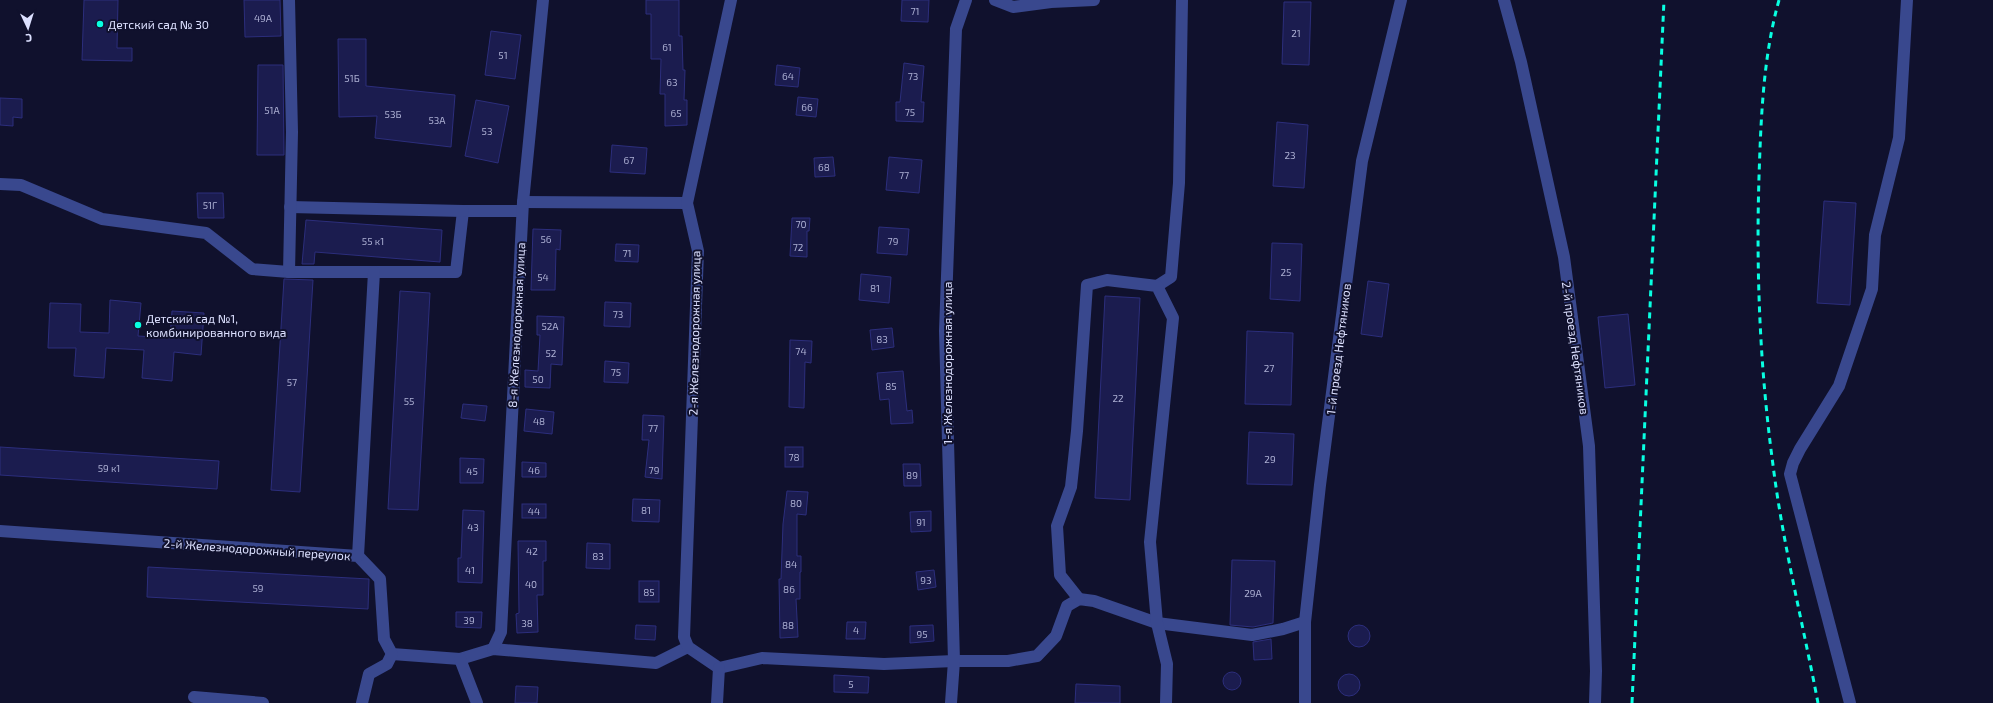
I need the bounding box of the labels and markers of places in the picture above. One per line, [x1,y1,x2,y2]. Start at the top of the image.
place label: Детский сад № 30 [108,17,209,31]
marker: Детский сад № 30 [95,19,105,29]
place label: Детский сад №1, комбинированного вида [146,311,286,339]
marker: Детский сад №1, комбинированного вида [133,320,143,330]

